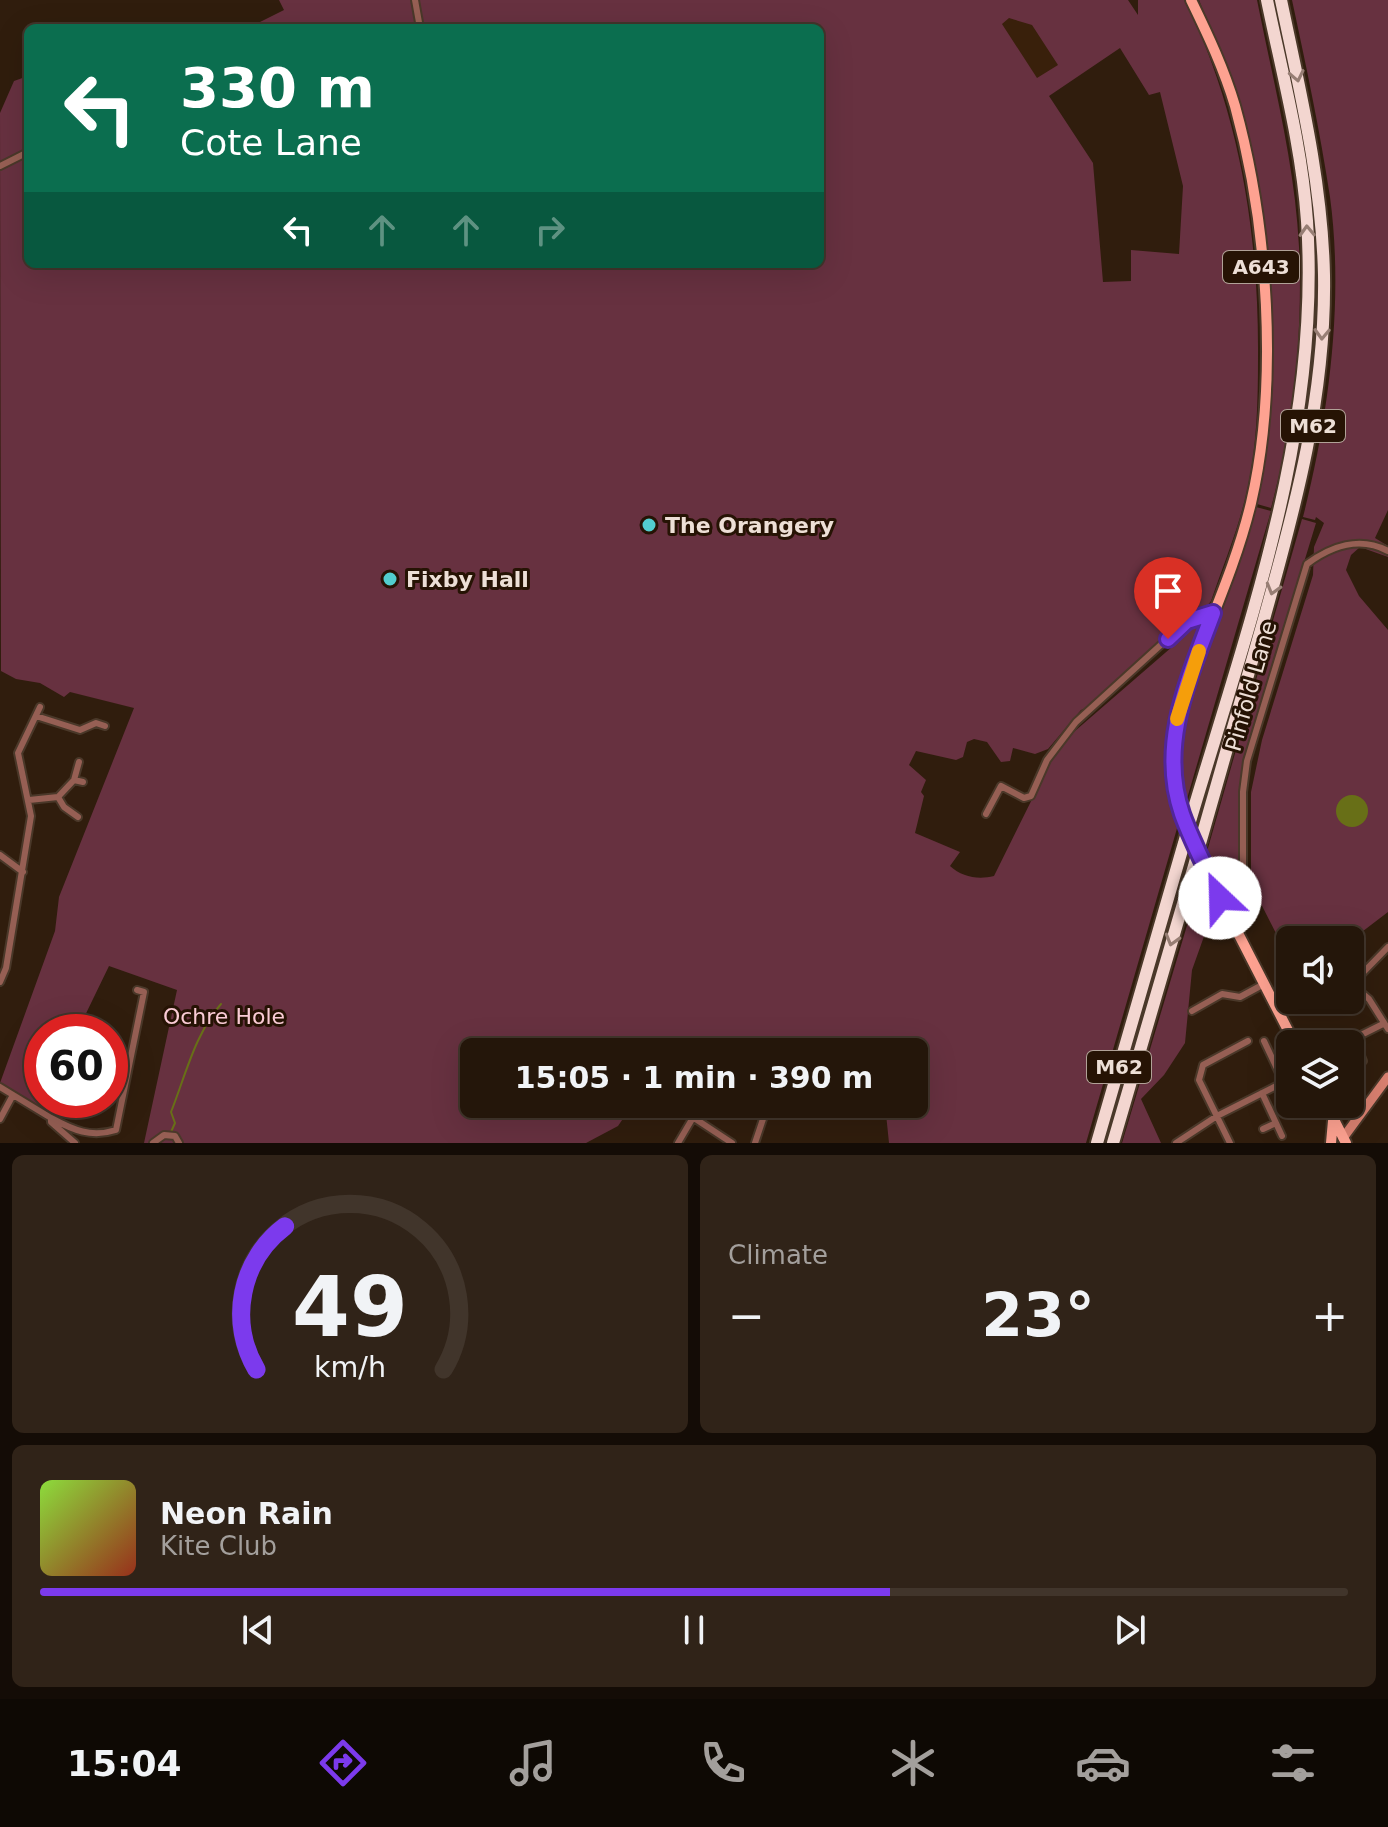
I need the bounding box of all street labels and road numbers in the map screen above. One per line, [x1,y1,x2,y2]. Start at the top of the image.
road number: A643 [1223,251,1299,283]
road number: M62 [1281,410,1345,442]
street label: Pinfold Lane [1220,618,1282,754]
road number: M62 [1087,1051,1151,1083]

